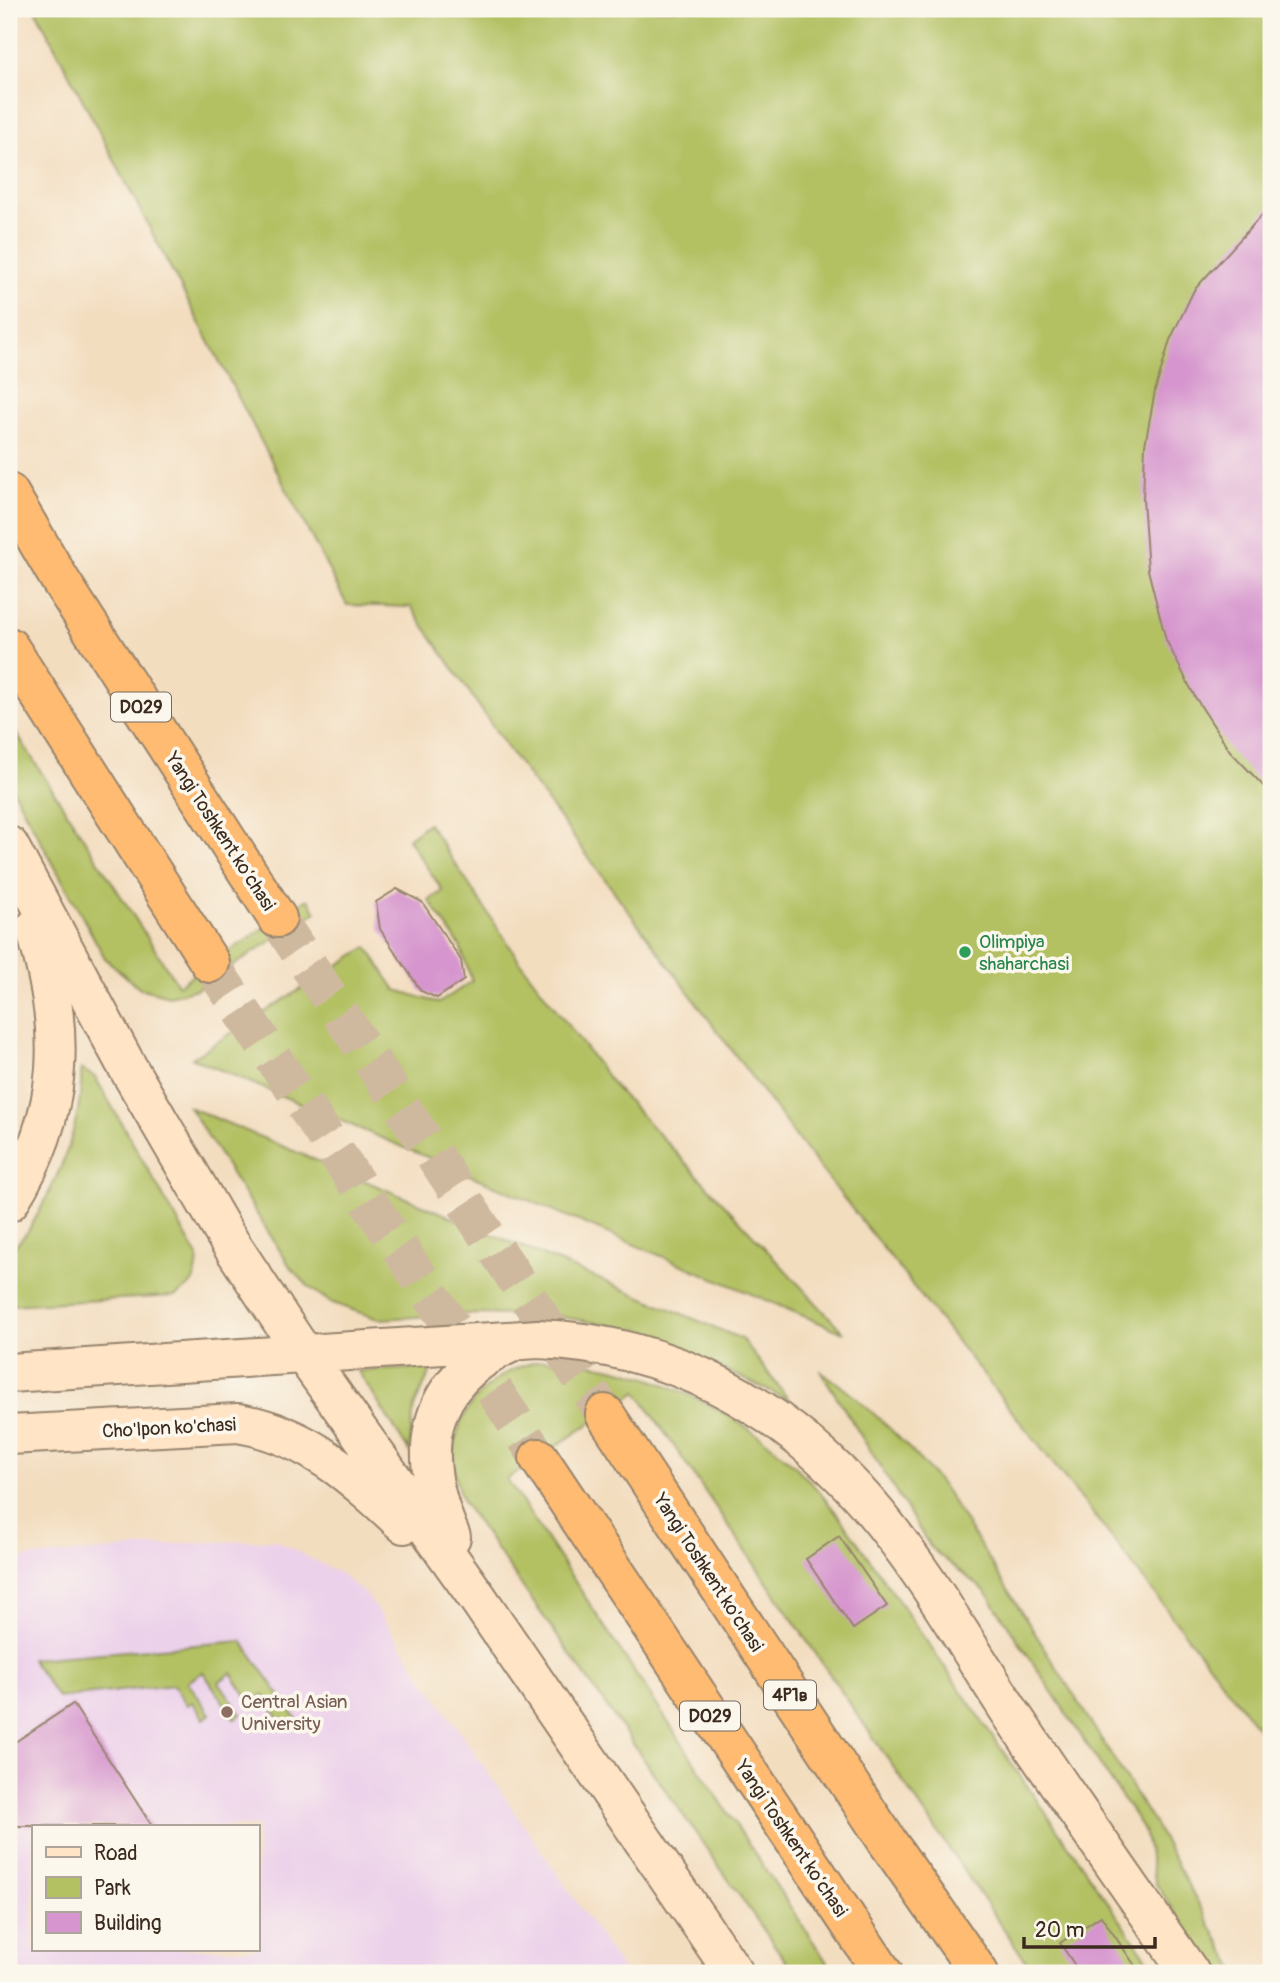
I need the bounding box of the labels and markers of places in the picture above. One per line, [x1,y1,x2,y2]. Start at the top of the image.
place label: Olimpiya shaharchasi [979,930,1069,976]
marker: Olimpiya shaharchasi [957,944,973,960]
place label: Central Asian University [241,1690,347,1736]
marker: Central Asian University [219,1704,235,1720]

